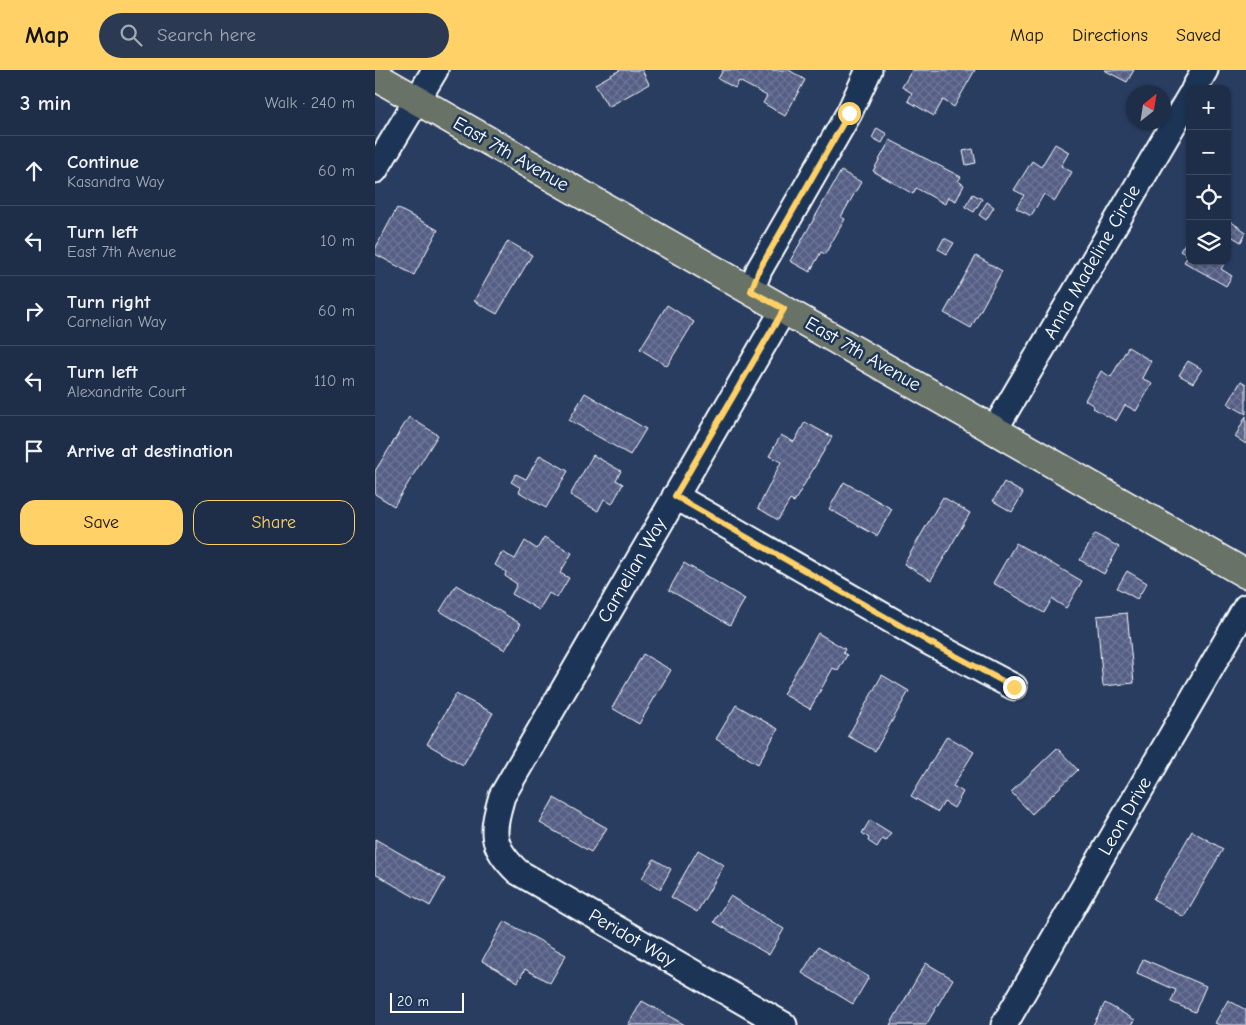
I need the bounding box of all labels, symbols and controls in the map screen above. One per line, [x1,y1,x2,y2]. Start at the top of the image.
search box [99,13,449,58]
text: Map [25,21,69,49]
icon: search [117,21,145,49]
text: Search here [157,24,256,46]
text: Map [1010,25,1044,46]
text: Directions [1072,25,1148,46]
text: Saved [1176,25,1221,46]
north arrow [1126,85,1171,130]
map controls [1186,85,1231,265]
button: + [1186,85,1231,130]
text: 3 min [20,91,71,115]
text: Walk · 240 m [265,94,355,112]
route start [838,102,861,125]
street label: East 7th Avenue [449,112,573,196]
button: − [1186,130,1231,175]
text: Continue [67,151,139,173]
icon: ahead [20,157,48,185]
text: 60 m [318,162,355,180]
text: Kasandra Way [67,173,164,191]
button: locate [1186,175,1231,220]
street label: Anna Madeline Circle [1039,181,1145,343]
button: layers [1186,220,1231,265]
text: Turn left [67,221,138,243]
icon: left [20,227,48,255]
text: 10 m [320,232,355,250]
text: East 7th Avenue [67,243,176,261]
text: Turn right [67,291,151,313]
icon: right [20,297,48,325]
text: 60 m [318,302,355,320]
street label: East 7th Avenue [801,312,925,396]
text: Carnelian Way [67,313,166,331]
text: Turn left [67,361,138,383]
icon: left [20,367,48,395]
text: 110 m [314,372,355,390]
text: Alexandrite Court [67,383,185,401]
icon: arrive [20,437,48,465]
text: Arrive at destination [67,440,233,462]
button: Save [20,500,183,545]
button: Share [193,500,355,545]
street label: Carnelian Way [593,513,671,626]
route end [1003,676,1026,699]
street label: Leon Drive [1094,773,1156,859]
street label: Peridot Way [585,904,680,972]
scale bar [390,990,464,1013]
text: 20 m [397,993,429,1010]

